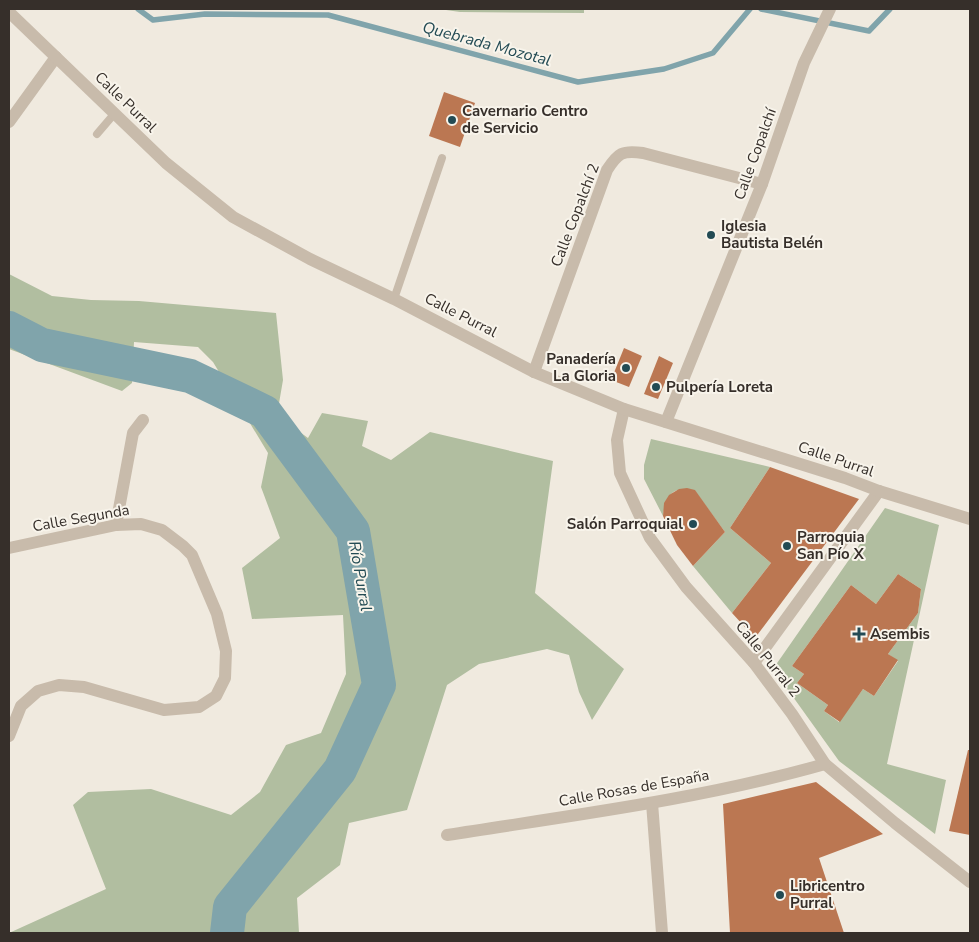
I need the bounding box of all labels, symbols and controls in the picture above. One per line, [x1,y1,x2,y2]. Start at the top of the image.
water label: Quebrada Mozotal [420,16,554,72]
street label: Calle Purral [91,67,162,137]
place label: Cavernario Centro de Servicio [462,101,588,138]
street label: Calle Copalchí [729,104,781,203]
marker: Cavernario Centro de Servicio [446,114,458,126]
street label: Calle Copalchí 2 [546,160,604,270]
place label: Iglesia Bautista Belén [721,216,823,253]
marker: Iglesia Bautista Belén [705,229,717,241]
street label: Calle Purral [421,288,501,342]
place label: Panadería La Gloria [546,349,616,386]
marker: Panadería La Gloria [620,362,632,374]
place label: Pulpería Loreta [666,377,773,397]
marker: Pulpería Loreta [650,381,662,393]
street label: Calle Purral [795,437,877,482]
street label: Calle Segunda [31,500,131,536]
place label: Salón Parroquial [567,514,683,534]
marker: Salón Parroquial [687,518,699,530]
place label: Parroquia San Pío X [797,527,865,564]
water label: Río Purral [343,539,377,613]
marker: Parroquia San Pío X [781,540,793,552]
street label: Calle Purral 2 [731,617,805,701]
place label: Asembis [870,624,930,644]
marker: Asembis [852,627,866,641]
street label: Calle Rosas de España [557,765,711,811]
place label: Libricentro Purral [790,876,865,913]
marker: Libricentro Purral [774,889,786,901]

